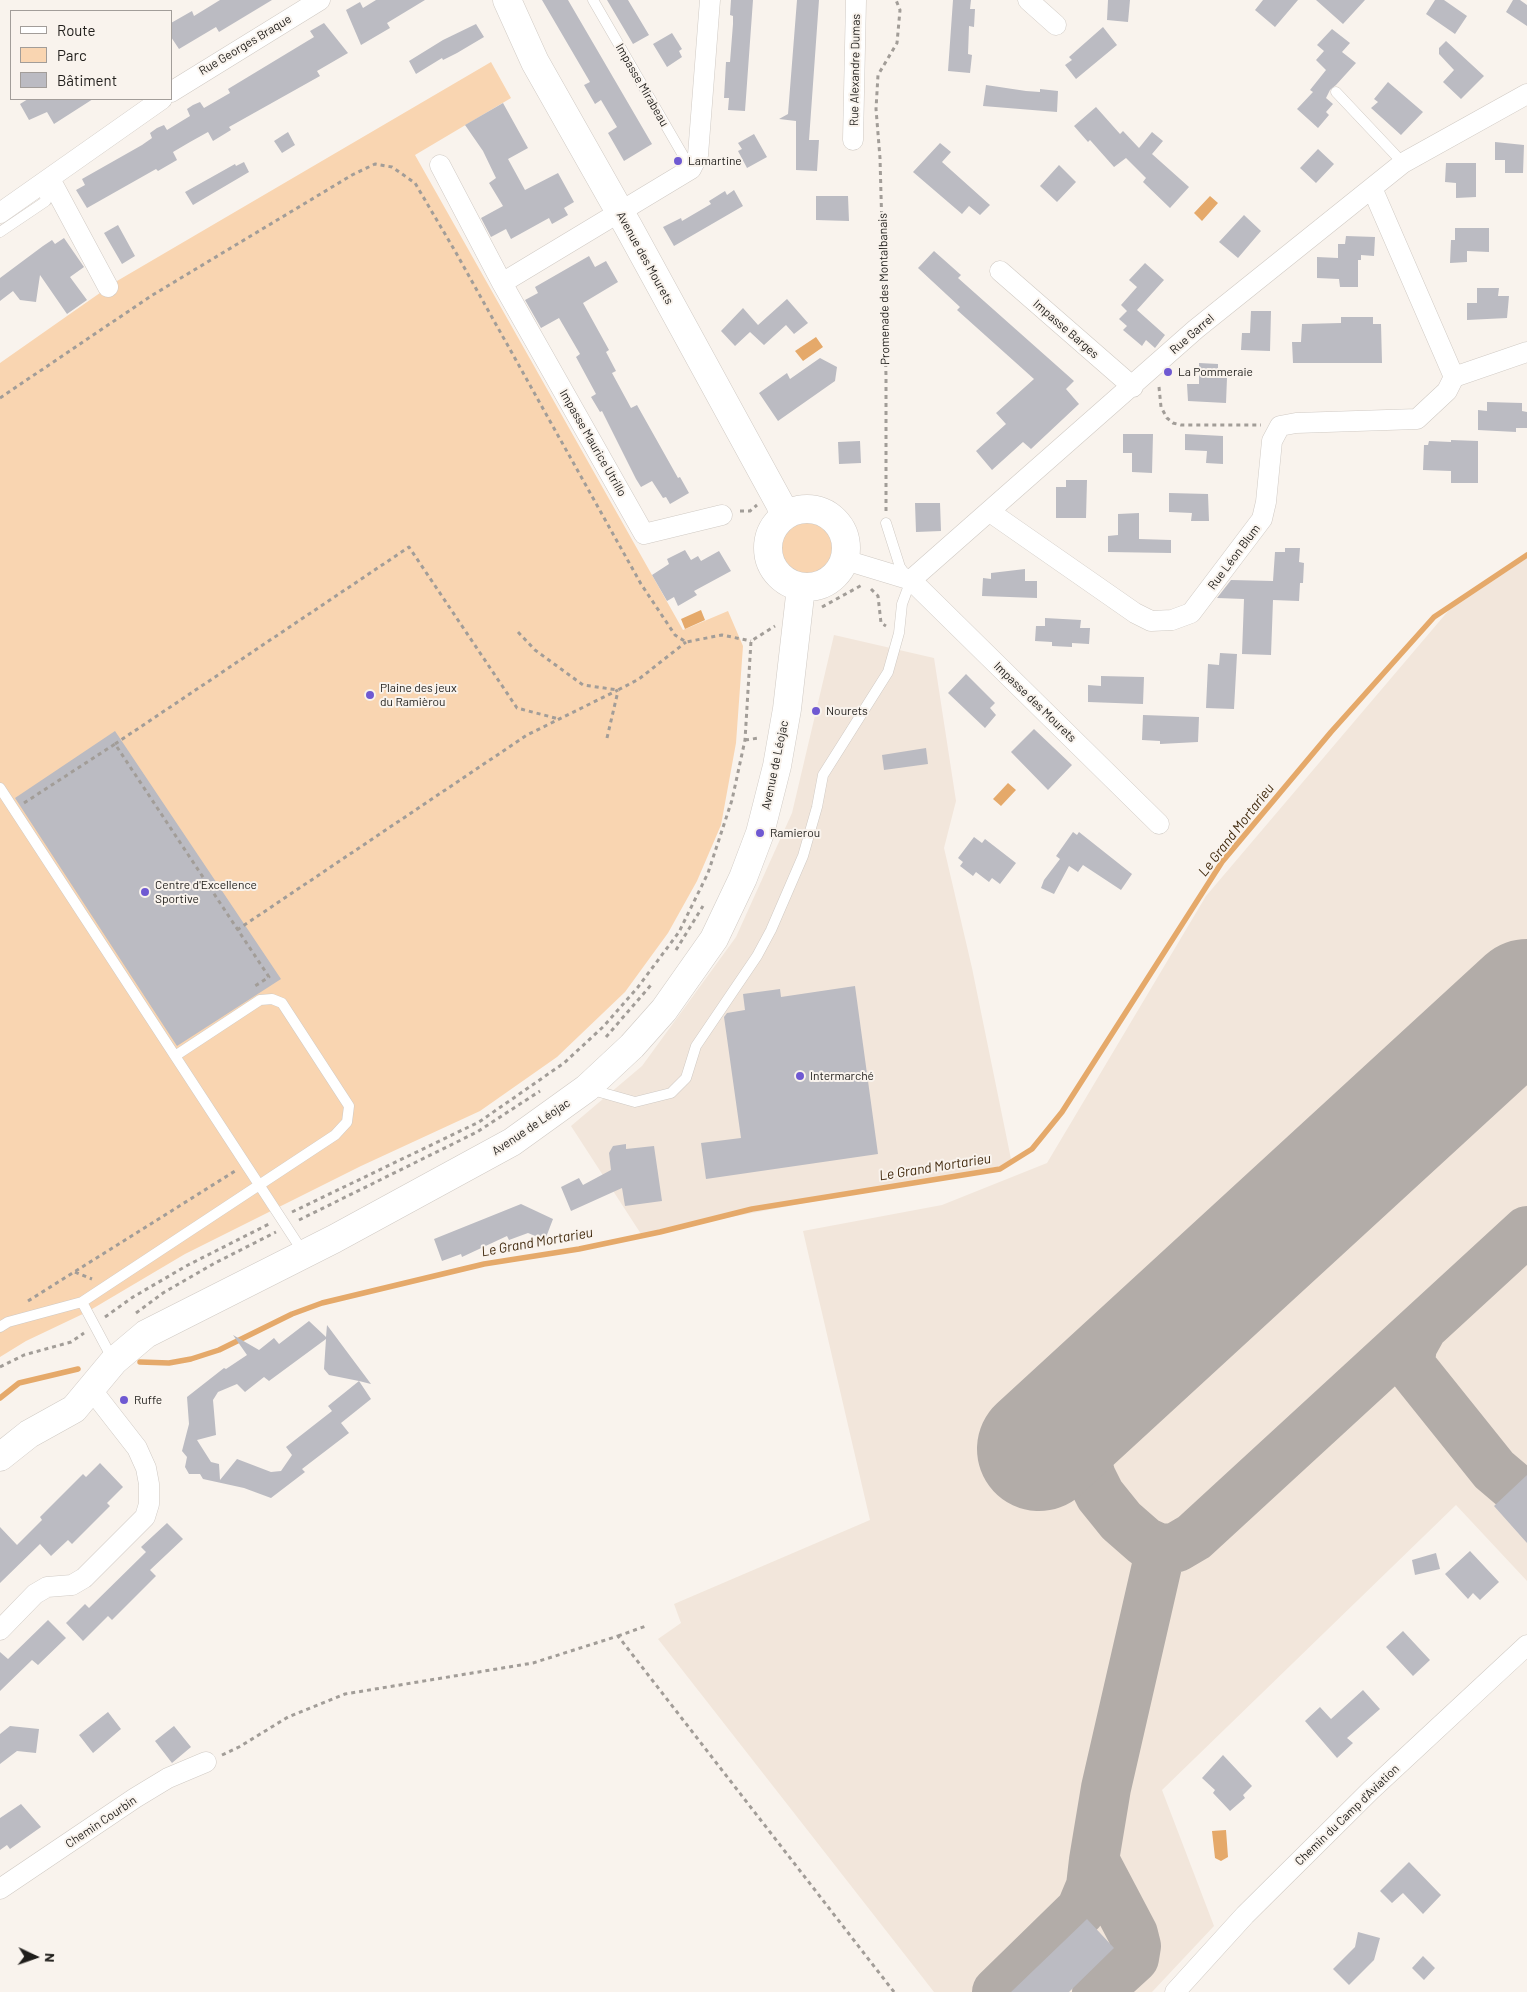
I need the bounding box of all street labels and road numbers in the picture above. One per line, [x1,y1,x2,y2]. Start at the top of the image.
street label: Rue Georges Braque [196,12,294,78]
street label: Rue Alexandre Dumas [847,14,863,126]
street label: Impasse Mirabeau [612,41,672,129]
street label: Avenue des Mourets [614,209,676,307]
street label: Promenade des Montalbanais [875,213,893,365]
street label: Impasse Barges [1030,297,1102,361]
street label: Rue Garrel [1167,311,1217,357]
street label: Impasse Maurice Utrillo [556,387,630,499]
street label: Rue Léon Blum [1205,522,1263,592]
street label: Impasse des Mourets [991,659,1079,745]
street label: Avenue de Léojac [759,719,791,811]
street label: Avenue de Léojac [489,1096,573,1158]
street label: Chemin du Camp d'Aviation [1292,1761,1402,1869]
street label: Chemin Courbin [63,1793,139,1851]

